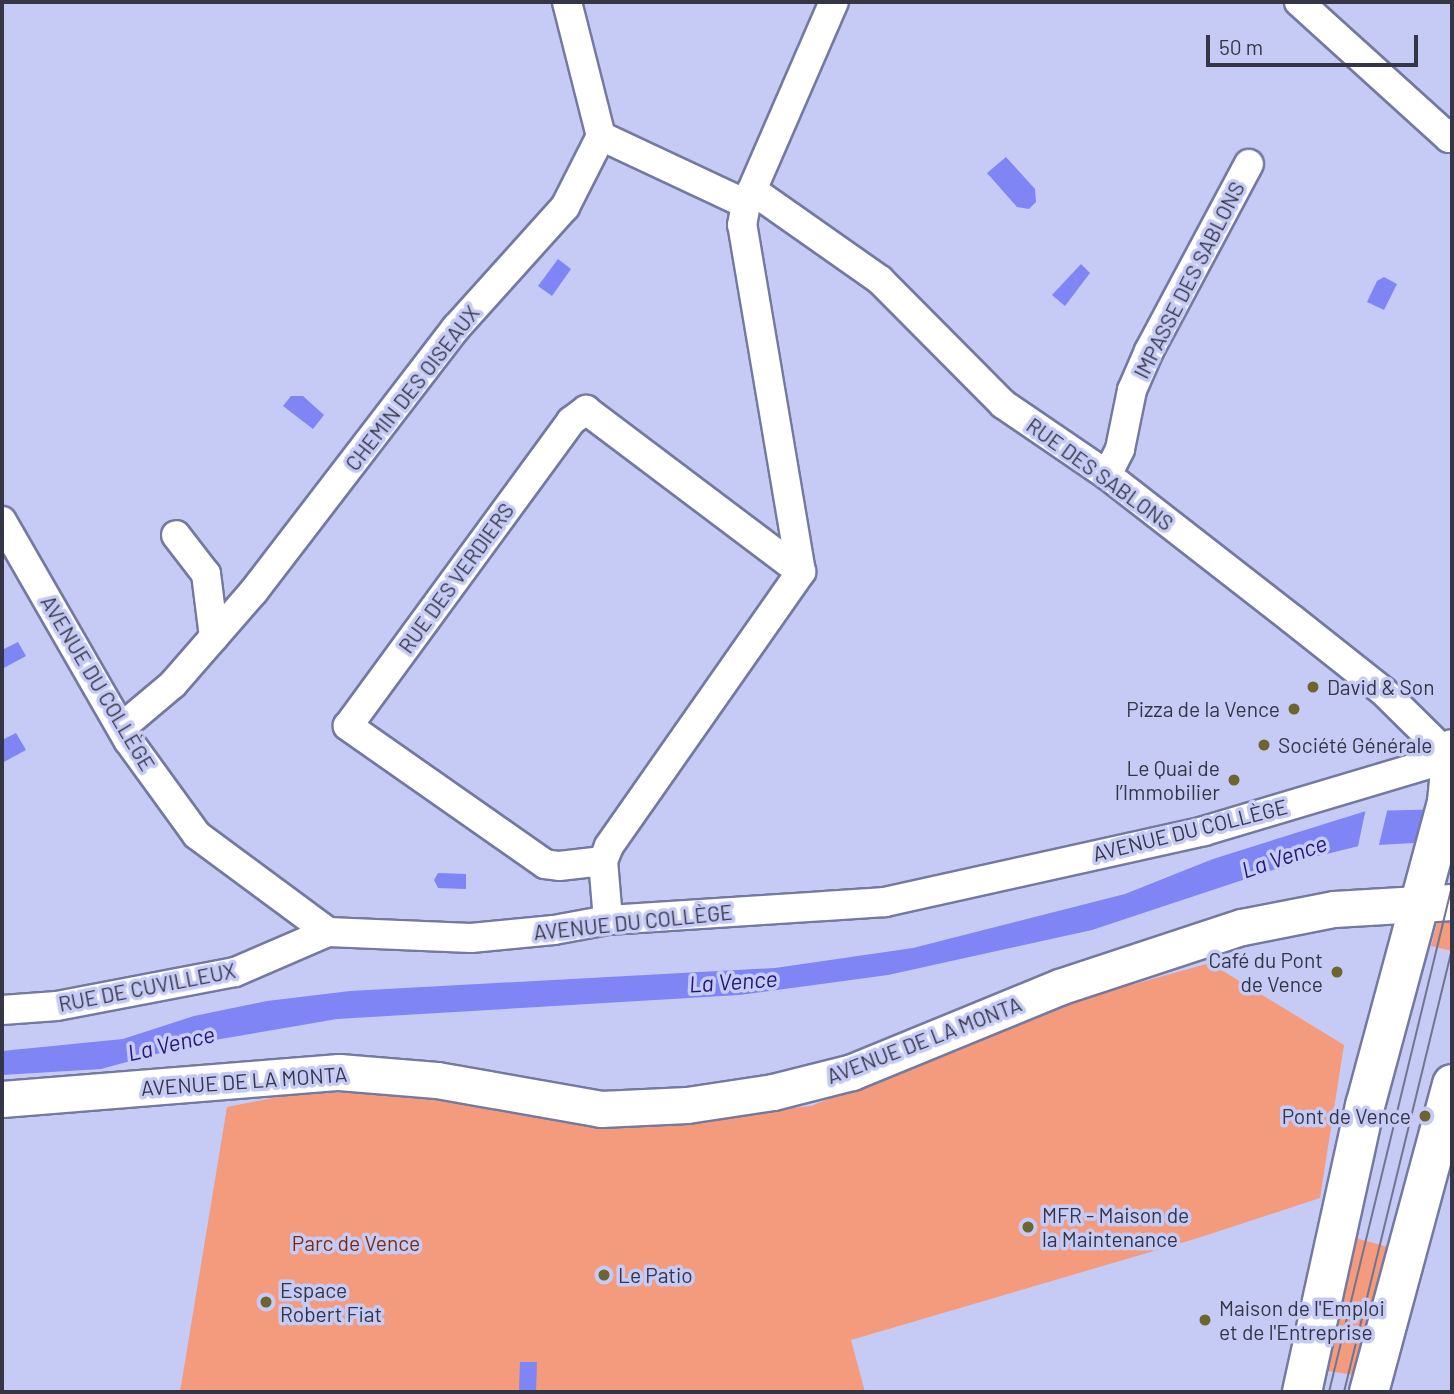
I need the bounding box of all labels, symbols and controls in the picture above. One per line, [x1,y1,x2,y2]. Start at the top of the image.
scale bar [1209,21,1421,65]
text: 50 m [1219,34,1263,59]
street label: IMPASSE DES SABLONS [1128,177,1250,383]
street label: CHEMIN DES OISEAUX [340,301,484,475]
street label: RUE DES SABLONS [1022,412,1178,536]
street label: RUE DES VERDIERS [393,498,519,658]
street label: AVENUE DU COLLÈGE [36,591,160,775]
place label: David & Son [1327,674,1434,700]
marker: David & Son [1305,679,1321,695]
place label: Pizza de la Vence [1126,696,1280,722]
marker: Pizza de la Vence [1286,701,1302,717]
place label: Société Générale [1278,732,1433,758]
marker: Société Générale [1256,737,1272,753]
place label: Le Quai de l’Immobilier [1115,755,1220,805]
marker: Le Quai de l’Immobilier [1226,772,1242,788]
street label: AVENUE DU COLLÈGE [1090,794,1290,866]
water label: La Vence [1238,829,1330,883]
street label: AVENUE DU COLLÈGE [532,899,734,945]
place label: Café du Pont de Vence [1208,947,1323,997]
street label: RUE DE CUVILLEUX [56,957,238,1017]
water label: La Vence [688,964,778,998]
marker: Café du Pont de Vence [1329,964,1345,980]
street label: AVENUE DE LA MONTA [823,991,1025,1089]
water label: La Vence [125,1020,217,1066]
street label: AVENUE DE LA MONTA [140,1061,348,1101]
place label: Pont de Vence [1282,1103,1411,1129]
marker: Pont de Vence [1417,1108,1433,1124]
place label: MFR - Maison de la Maintenance [1042,1202,1189,1252]
marker: MFR - Maison de la Maintenance [1020,1219,1036,1235]
park label: Parc de Vence [292,1230,420,1256]
place label: Le Patio [618,1262,693,1288]
marker: Le Patio [596,1267,612,1283]
place label: Espace Robert Fiat [280,1277,382,1327]
marker: Espace Robert Fiat [258,1294,274,1310]
place label: Maison de l'Emploi et de l'Entreprise [1219,1295,1385,1345]
marker: Maison de l'Emploi et de l'Entreprise [1197,1312,1213,1328]

